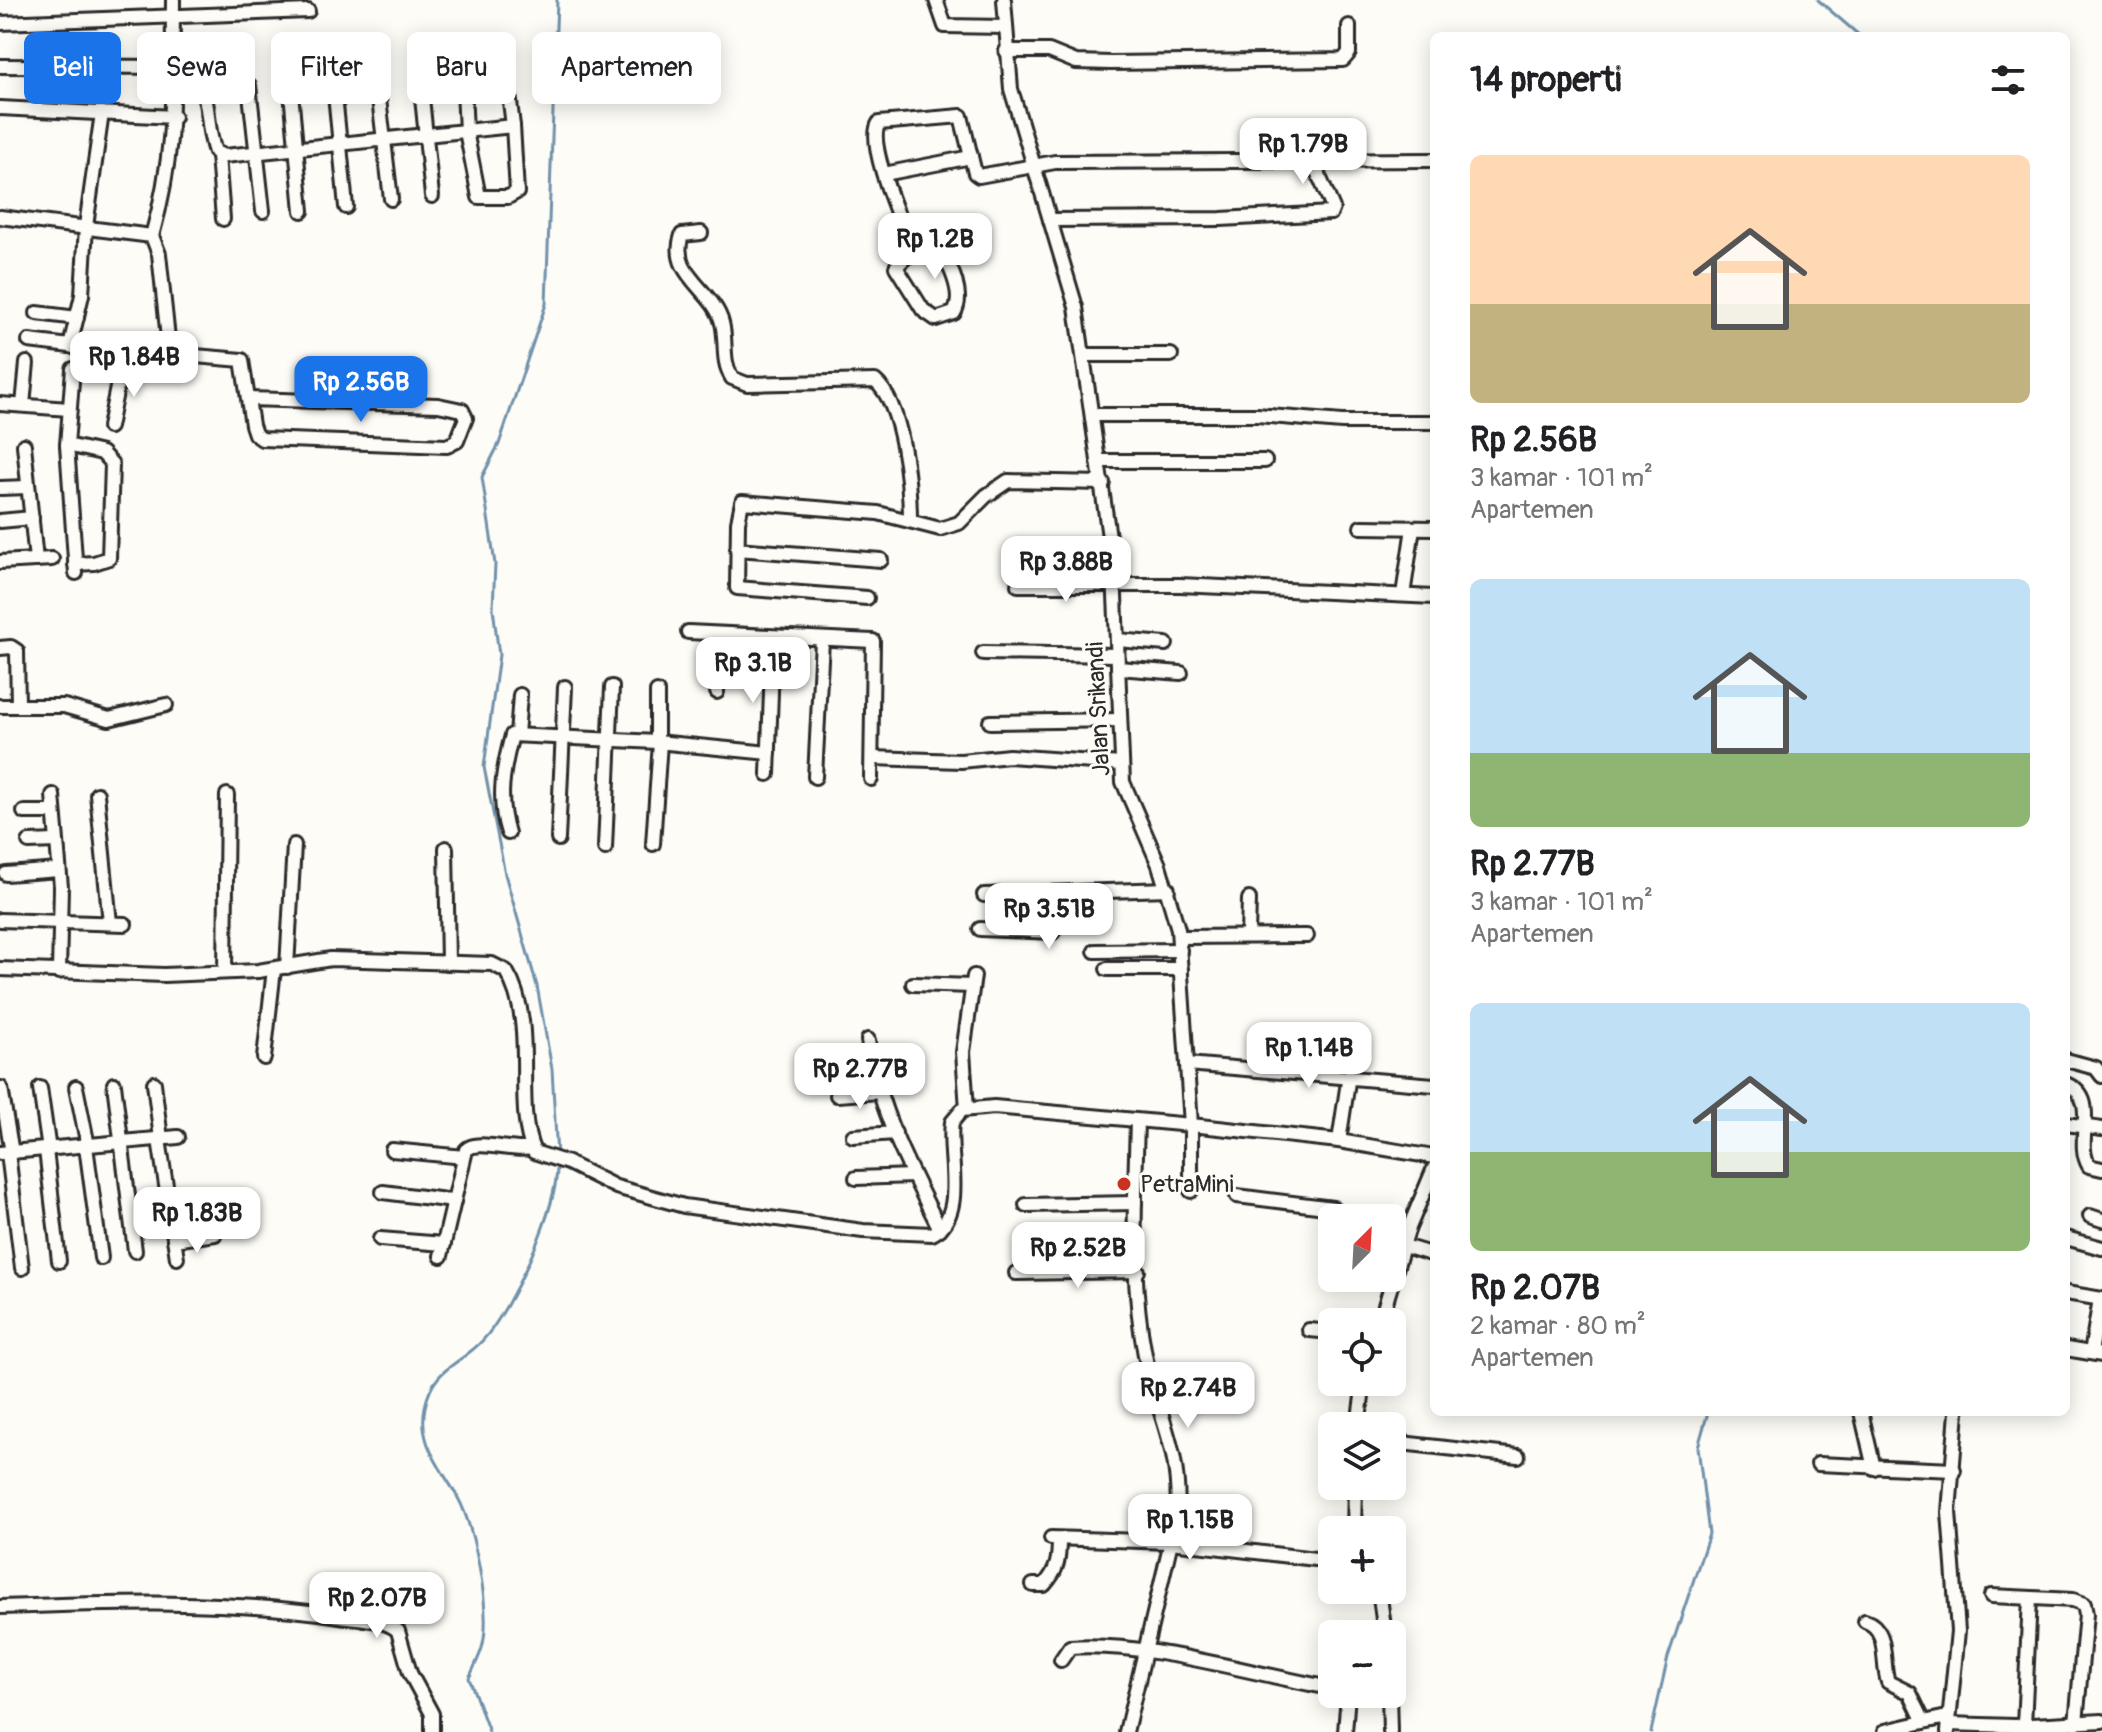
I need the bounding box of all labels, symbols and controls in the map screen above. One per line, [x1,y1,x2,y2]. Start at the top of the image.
chip: Beli [24,32,121,104]
chip: Sewa [137,32,255,104]
chip: Filter [271,32,391,104]
chip: Baru [407,32,516,104]
chip: Apartemen [532,32,721,104]
icon: filters [1986,58,2030,102]
text: 14 properti [1470,59,1621,102]
pin: Rp 1.79B [1220,118,1386,186]
text: Rp 1.79B [1258,128,1348,160]
icon: home [1678,207,1822,351]
pin: Rp 1.2B [861,213,1009,281]
text: Rp 1.2B [896,223,974,255]
pin: Rp 1.84B [51,331,217,399]
text: Rp 1.84B [88,341,180,373]
pin: Rp 2.56B [278,356,444,424]
text: Rp 2.56B [312,366,410,398]
text: Rp 2.56B [1470,419,1597,462]
text: 3 kamar · 101 m² [1470,462,1653,494]
text: Apartemen [1470,494,1594,526]
pin: Rp 3.88B [983,536,1149,604]
text: Rp 3.88B [1019,546,1113,578]
icon: home [1678,631,1822,775]
pin: Rp 3.1B [679,637,827,705]
street label: Jalan Srikandi [1080,641,1116,777]
text: Rp 3.1B [714,647,792,679]
text: Rp 2.77B [1470,843,1595,886]
pin: Rp 3.51B [966,883,1132,951]
text: 3 kamar · 101 m² [1470,886,1653,918]
text: Rp 3.51B [1003,893,1095,925]
text: Apartemen [1470,918,1594,950]
pin: Rp 1.14B [1226,1022,1392,1090]
text: Rp 1.14B [1265,1032,1353,1064]
pin: Rp 2.77B [777,1043,943,1111]
text: Rp 2.77B [812,1053,908,1085]
icon: home [1678,1055,1822,1199]
place label: PetraMini [1140,1170,1234,1199]
marker: PetraMini [1115,1175,1133,1193]
pin: Rp 1.83B [114,1187,280,1255]
text: Rp 1.83B [151,1197,243,1229]
north arrow [1318,1204,1406,1292]
map controls [1318,1204,1406,1708]
pin: Rp 2.52B [995,1222,1161,1290]
text: Rp 2.52B [1030,1232,1126,1264]
text: Rp 2.07B [1470,1267,1600,1310]
button: locate [1318,1308,1406,1396]
text: 2 kamar · 80 m² [1470,1310,1646,1342]
text: Apartemen [1470,1342,1594,1374]
pin: Rp 2.74B [1105,1362,1271,1430]
text: Rp 2.74B [1140,1372,1236,1404]
button: layers [1318,1412,1406,1500]
pin: Rp 1.15B [1107,1494,1273,1562]
text: Rp 1.15B [1146,1504,1234,1536]
button: + [1318,1516,1406,1604]
pin: Rp 2.07B [294,1572,460,1640]
text: Rp 2.07B [327,1582,427,1614]
button: − [1318,1620,1406,1708]

